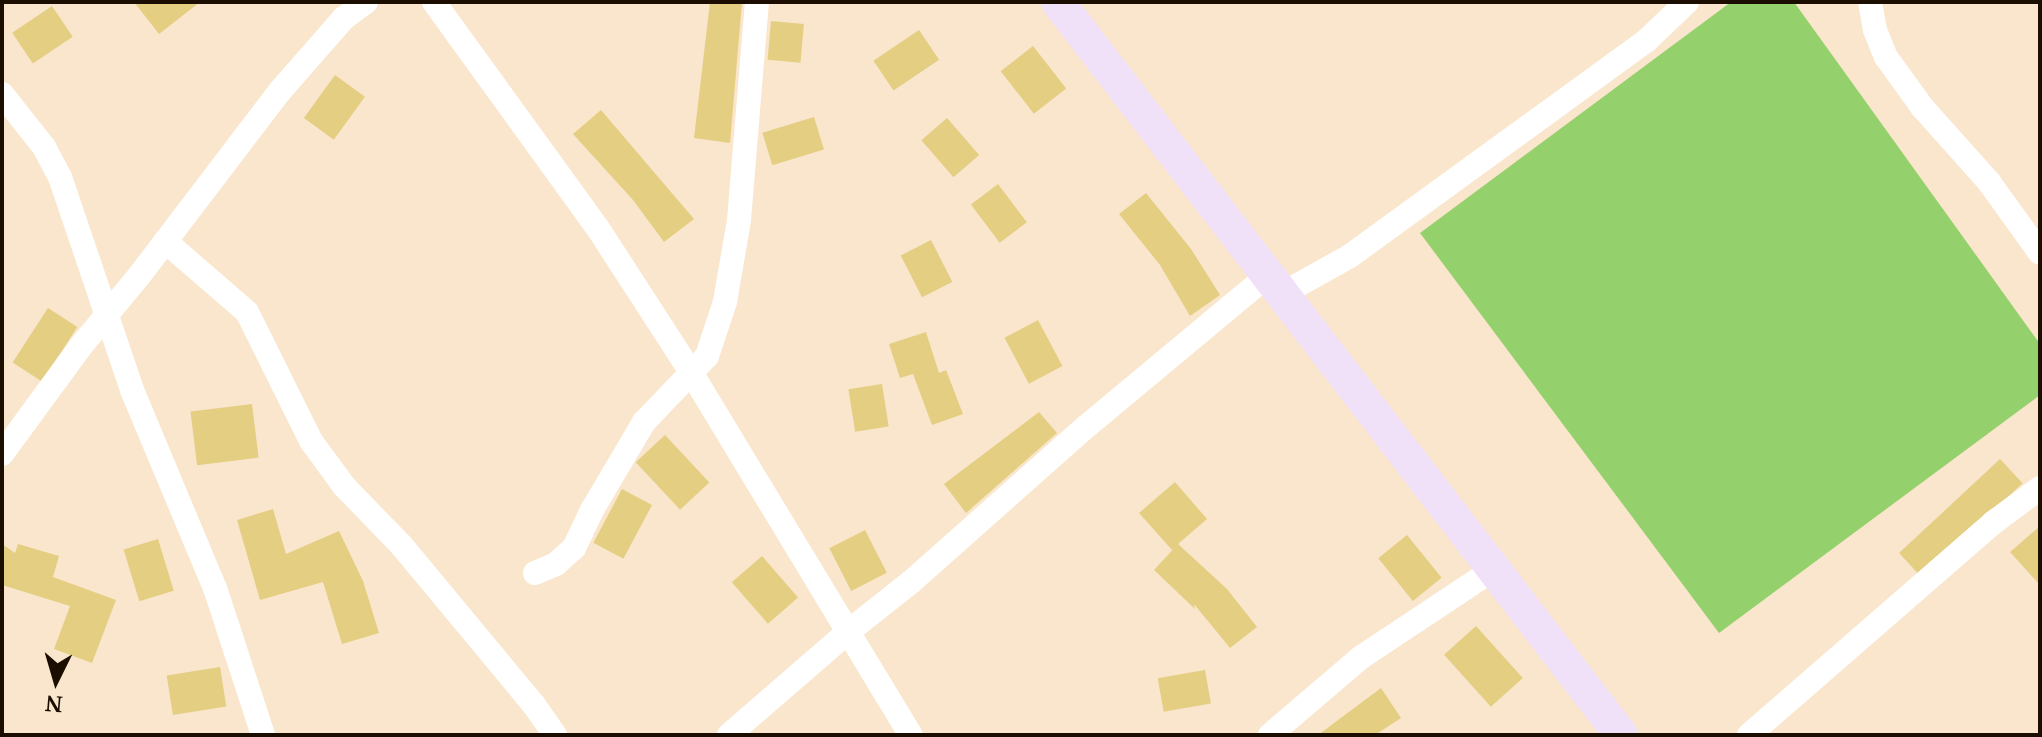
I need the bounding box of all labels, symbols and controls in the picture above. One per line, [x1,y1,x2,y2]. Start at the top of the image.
north arrow [16,641,96,721]
text: N [44,689,64,721]

